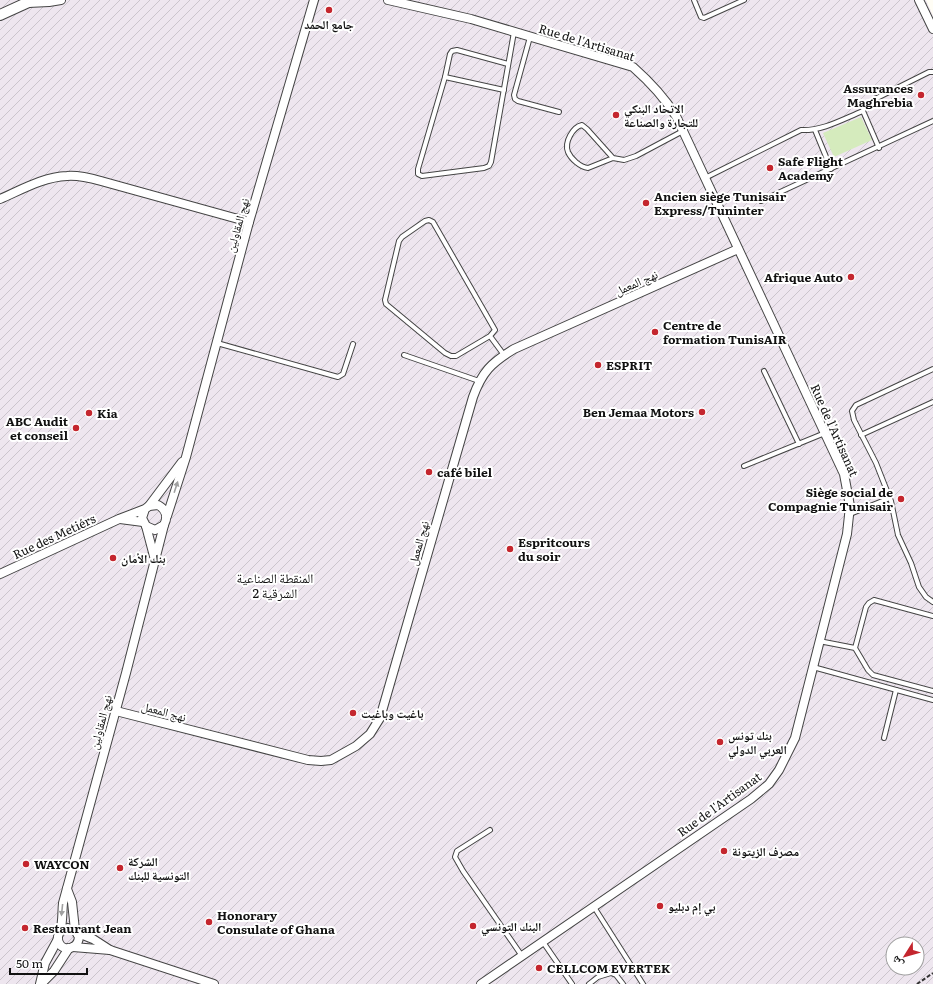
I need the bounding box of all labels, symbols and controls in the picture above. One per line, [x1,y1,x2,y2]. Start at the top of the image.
marker: جامع الحمد [324,5,334,15]
place label: جامع الحمد [304,15,354,33]
street label: Rue de l'Artisanat [537,19,637,65]
place label: Assurances Maghrebia [843,79,913,111]
marker: Assurances Maghrebia [916,90,926,100]
place label: الاتحاد البنكي للتجارة والصناعة [624,99,698,131]
marker: الاتحاد البنكي للتجارة والصناعة [611,110,621,120]
place label: Safe Flight Academy [778,152,844,184]
marker: Safe Flight Academy [765,163,775,173]
place label: Ancien siège Tunisair Express/Tuninter [654,187,787,219]
street label: نهج المقاولين [221,196,253,254]
marker: Ancien siège Tunisair Express/Tuninter [641,198,651,208]
street label: نهج المعمل [611,264,661,300]
place label: Afrique Auto [764,268,844,286]
marker: Afrique Auto [846,272,856,282]
place label: Centre de formation TunisAIR [663,316,787,348]
marker: Centre de formation TunisAIR [650,327,660,337]
place label: ESPRIT [606,356,652,374]
marker: ESPRIT [593,360,603,370]
street label: Rue de l'Artisanat [806,381,864,479]
place label: Ben Jemaa Motors [583,403,694,421]
place label: Kia [97,404,118,422]
marker: Ben Jemaa Motors [697,407,707,417]
marker: Kia [84,408,94,418]
place label: ABC Audit et conseil [6,412,69,444]
marker: ABC Audit et conseil [71,423,81,433]
place label: café bilel [437,463,493,481]
marker: café bilel [424,467,434,477]
one-way arrow [173,480,179,492]
place label: Siège social de Compagnie Tunisair [768,483,893,515]
marker: Siège social de Compagnie Tunisair [896,494,906,504]
street label: Rue des Metiérs [10,509,99,563]
street label: نهج المعمل [403,519,433,567]
place label: Espritcours du soir [518,533,590,565]
marker: Espritcours du soir [505,544,515,554]
place label: بنك الأمان [121,549,165,567]
marker: بنك الأمان [108,553,118,563]
district label: المنقطة الصناعية الشرقية 2 [237,568,313,602]
street label: نهج المقاولين [84,693,116,751]
street label: نهج المعمل [140,696,188,726]
place label: باغيت وباغيت [361,704,424,722]
marker: باغيت وباغيت [348,708,358,718]
place label: بنك تونس العربي الدولي [728,726,787,760]
marker: بنك تونس العربي الدولي [715,737,725,747]
street label: Rue de l'Artisanat [673,767,765,841]
place label: مصرف الزيتونة [732,842,799,860]
marker: مصرف الزيتونة [719,846,729,856]
place label: الشركة التونسية للبنك [128,852,190,884]
place label: WAYCON [34,855,90,873]
marker: WAYCON [21,859,31,869]
marker: الشركة التونسية للبنك [115,863,125,873]
place label: بي إم دبليو [668,897,715,917]
marker: بي إم دبليو [655,901,665,911]
one-way arrow [59,904,65,916]
place label: Honorary Consulate of Ghana [217,906,335,938]
marker: Honorary Consulate of Ghana [204,917,214,927]
place label: البنك التونسي [481,917,542,937]
place label: Restaurant Jean [33,919,132,937]
marker: البنك التونسي [468,921,478,931]
marker: Restaurant Jean [20,923,30,933]
north arrow [885,936,925,976]
scale bar [10,950,87,976]
text: ش [886,952,907,972]
text: 50 m [16,954,43,972]
place label: CELLCOM EVERTEK [547,959,671,977]
marker: CELLCOM EVERTEK [534,963,544,973]

